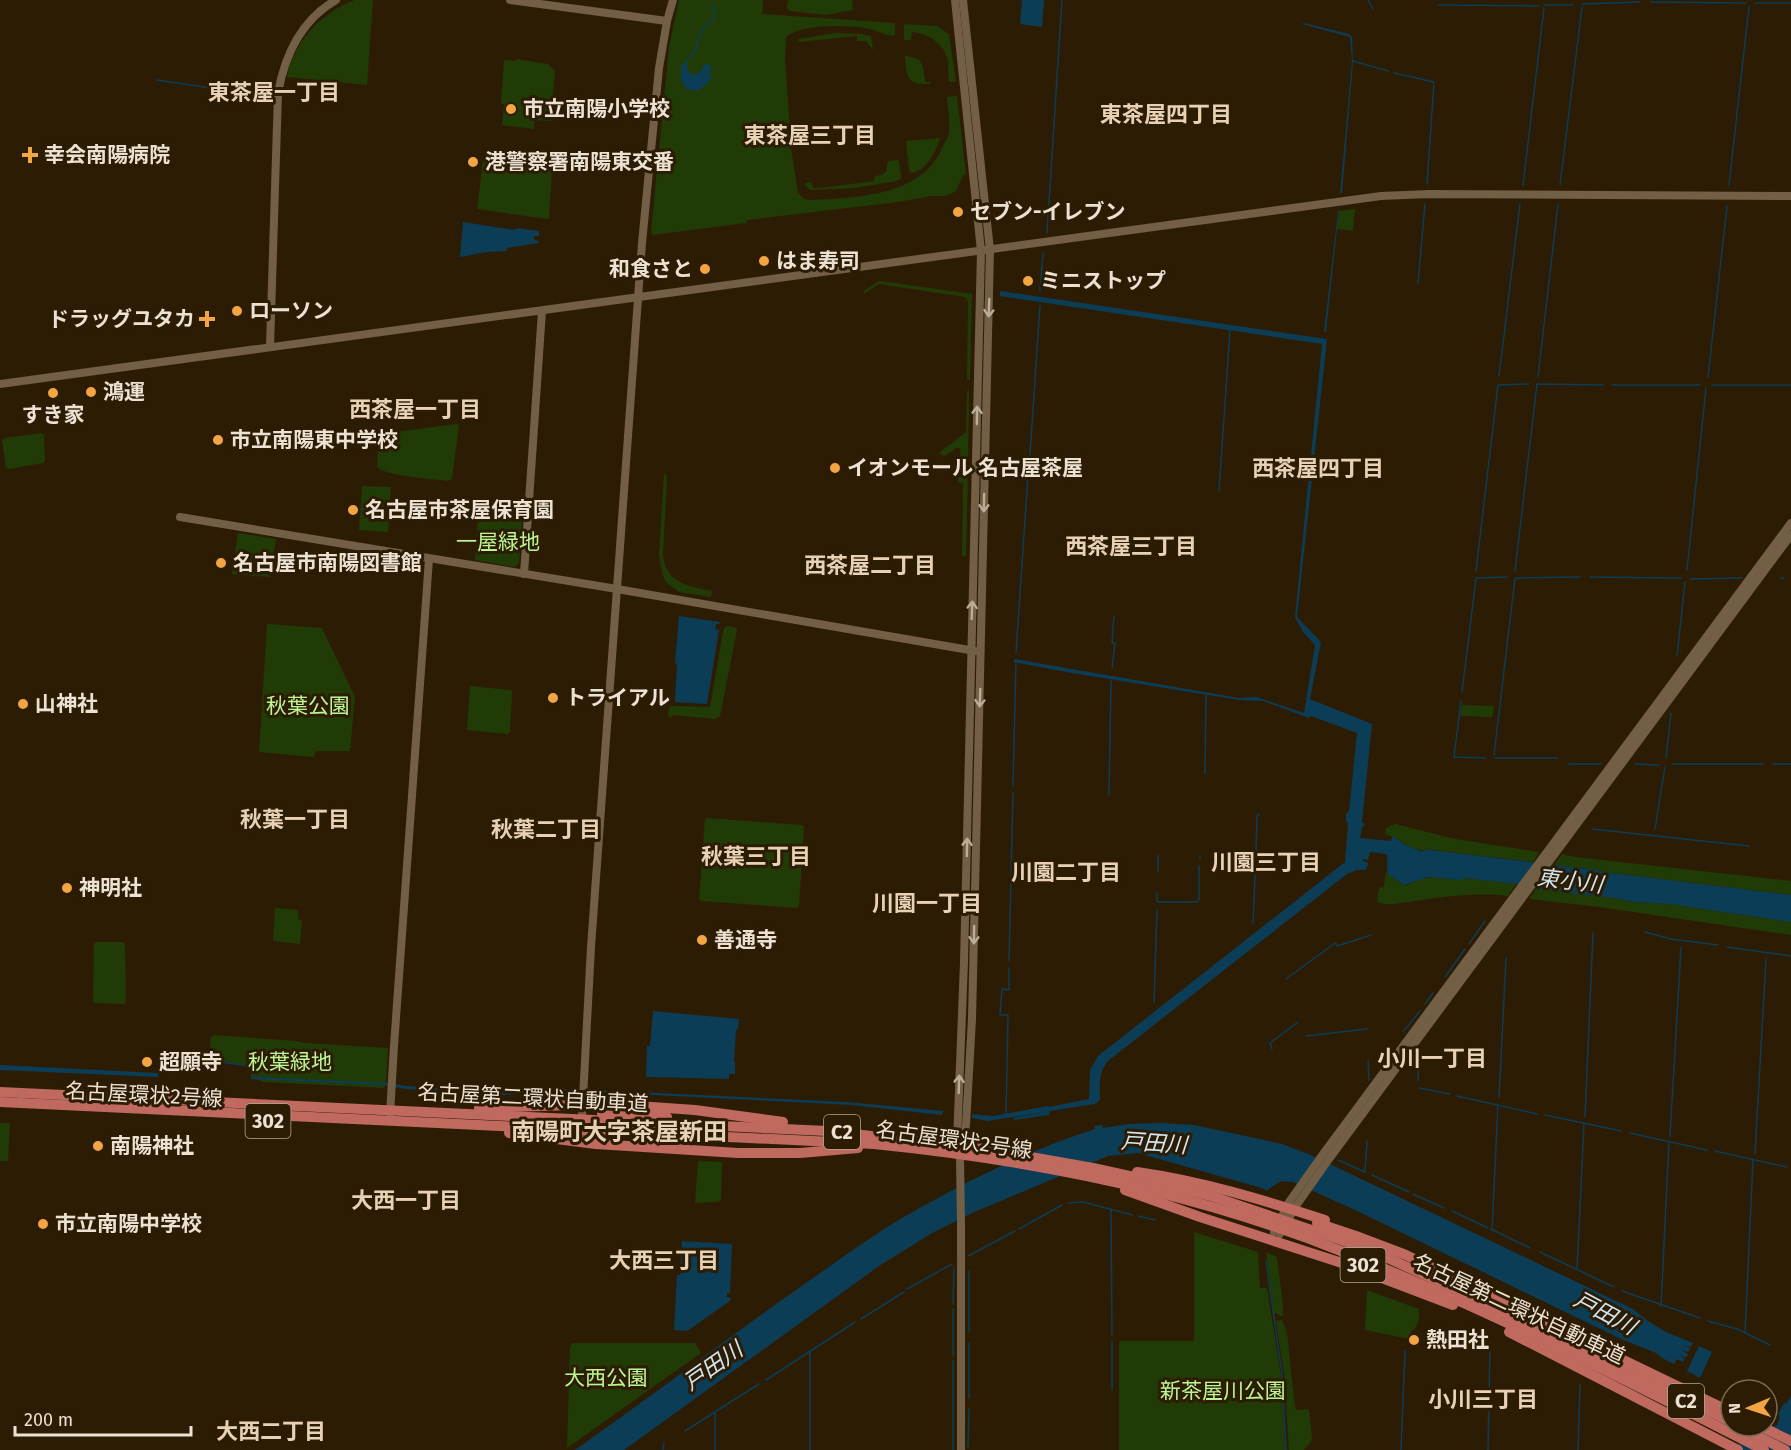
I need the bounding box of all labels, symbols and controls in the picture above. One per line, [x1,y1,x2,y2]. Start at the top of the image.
district label: 東茶屋一丁目 [208,79,340,106]
place label: 市立南陽小学校 [523,96,670,122]
district label: 東茶屋四丁目 [1100,101,1232,128]
marker: 市立南陽小学校 [504,102,518,116]
district label: 東茶屋三丁目 [744,122,876,149]
place label: 幸会南陽病院 [44,142,170,168]
marker: 幸会南陽病院 [21,146,39,164]
place label: 港警察署南陽東交番 [485,149,674,175]
marker: 港警察署南陽東交番 [466,155,480,169]
place label: セブン-イレブン [970,199,1126,225]
marker: セブン-イレブン [951,205,965,219]
place label: はま寿司 [776,248,860,274]
marker: はま寿司 [757,254,771,268]
place label: 和食さと [609,256,693,282]
marker: 和食さと [698,262,712,276]
place label: ミニストップ [1040,268,1166,294]
marker: ミニストップ [1021,274,1035,288]
place label: ローソン [249,298,333,324]
one-way arrow [983,298,995,318]
marker: ローソン [230,304,244,318]
place label: ドラッグユタカ [48,306,195,332]
marker: ドラッグユタカ [200,312,214,326]
place label: 鴻運 [103,379,145,405]
marker: 鴻運 [84,385,98,399]
marker: すき家 [46,386,60,400]
district label: 西茶屋一丁目 [349,396,481,423]
place label: すき家 [22,402,85,428]
one-way arrow [972,406,983,426]
place label: 市立南陽東中学校 [230,427,398,453]
marker: 市立南陽東中学校 [211,433,225,447]
place label: イオンモール 名古屋茶屋 [847,455,1083,481]
district label: 西茶屋四丁目 [1252,455,1384,482]
marker: イオンモール 名古屋茶屋 [828,461,842,475]
one-way arrow [978,493,990,513]
place label: 名古屋市茶屋保育園 [365,497,554,523]
marker: 名古屋市茶屋保育園 [346,503,360,517]
park label: 一屋緑地 [456,529,540,555]
district label: 西茶屋三丁目 [1065,533,1197,560]
place label: 名古屋市南陽図書館 [233,550,422,576]
district label: 西茶屋二丁目 [804,552,936,579]
marker: 名古屋市南陽図書館 [214,556,228,570]
one-way arrow [967,601,978,621]
place label: トライアル [565,685,670,711]
one-way arrow [974,688,986,708]
place label: 山神社 [35,691,98,717]
marker: トライアル [546,691,560,705]
park label: 秋葉公園 [266,693,350,719]
marker: 山神社 [16,697,30,711]
district label: 秋葉一丁目 [240,806,350,833]
district label: 秋葉二丁目 [491,816,601,843]
one-way arrow [961,838,973,858]
district label: 秋葉三丁目 [701,843,811,870]
district label: 川園三丁目 [1211,849,1321,876]
district label: 川園二丁目 [1011,859,1121,886]
water label: 東小川 [1536,864,1606,899]
place label: 神明社 [79,875,142,901]
marker: 神明社 [60,881,74,895]
district label: 川園一丁目 [872,890,982,917]
one-way arrow [968,924,980,944]
place label: 善通寺 [714,927,777,953]
marker: 善通寺 [695,933,709,947]
district label: 小川一丁目 [1377,1045,1487,1072]
place label: 超願寺 [159,1049,222,1075]
park label: 秋葉緑地 [248,1049,332,1075]
marker: 超願寺 [140,1055,154,1069]
one-way arrow [954,1074,965,1094]
street label: 名古屋環状2号線 [65,1078,223,1112]
street label: 名古屋第二環状自動車道 [417,1079,649,1117]
road number: 302 [246,1104,290,1138]
road number: C2 [824,1115,860,1149]
street label: 名古屋環状2号線 [874,1116,1034,1164]
district label: 南陽町大字茶屋新田 [511,1118,727,1146]
water label: 戸田川 [1120,1127,1190,1159]
place label: 南陽神社 [110,1133,194,1159]
marker: 南陽神社 [91,1139,105,1153]
district label: 大西一丁目 [351,1187,461,1214]
place label: 市立南陽中学校 [55,1211,202,1237]
marker: 市立南陽中学校 [36,1217,50,1231]
district label: 大西三丁目 [609,1247,719,1274]
road number: 302 [1340,1248,1386,1282]
street label: 名古屋第二環状自動車道 [1409,1248,1629,1370]
water label: 戸田川 [1570,1286,1642,1341]
place label: 熱田社 [1426,1327,1489,1353]
marker: 熱田社 [1407,1333,1421,1347]
water label: 戸田川 [678,1335,749,1396]
park label: 大西公園 [564,1365,648,1391]
park label: 新茶屋川公園 [1160,1378,1286,1404]
north arrow [1719,1378,1779,1438]
road number: C2 [1668,1384,1704,1418]
district label: 小川三丁目 [1428,1386,1538,1413]
scale bar [15,1399,190,1437]
text: N [1725,1403,1744,1414]
text: 200 m [24,1409,73,1431]
district label: 大西二丁目 [216,1418,326,1445]

